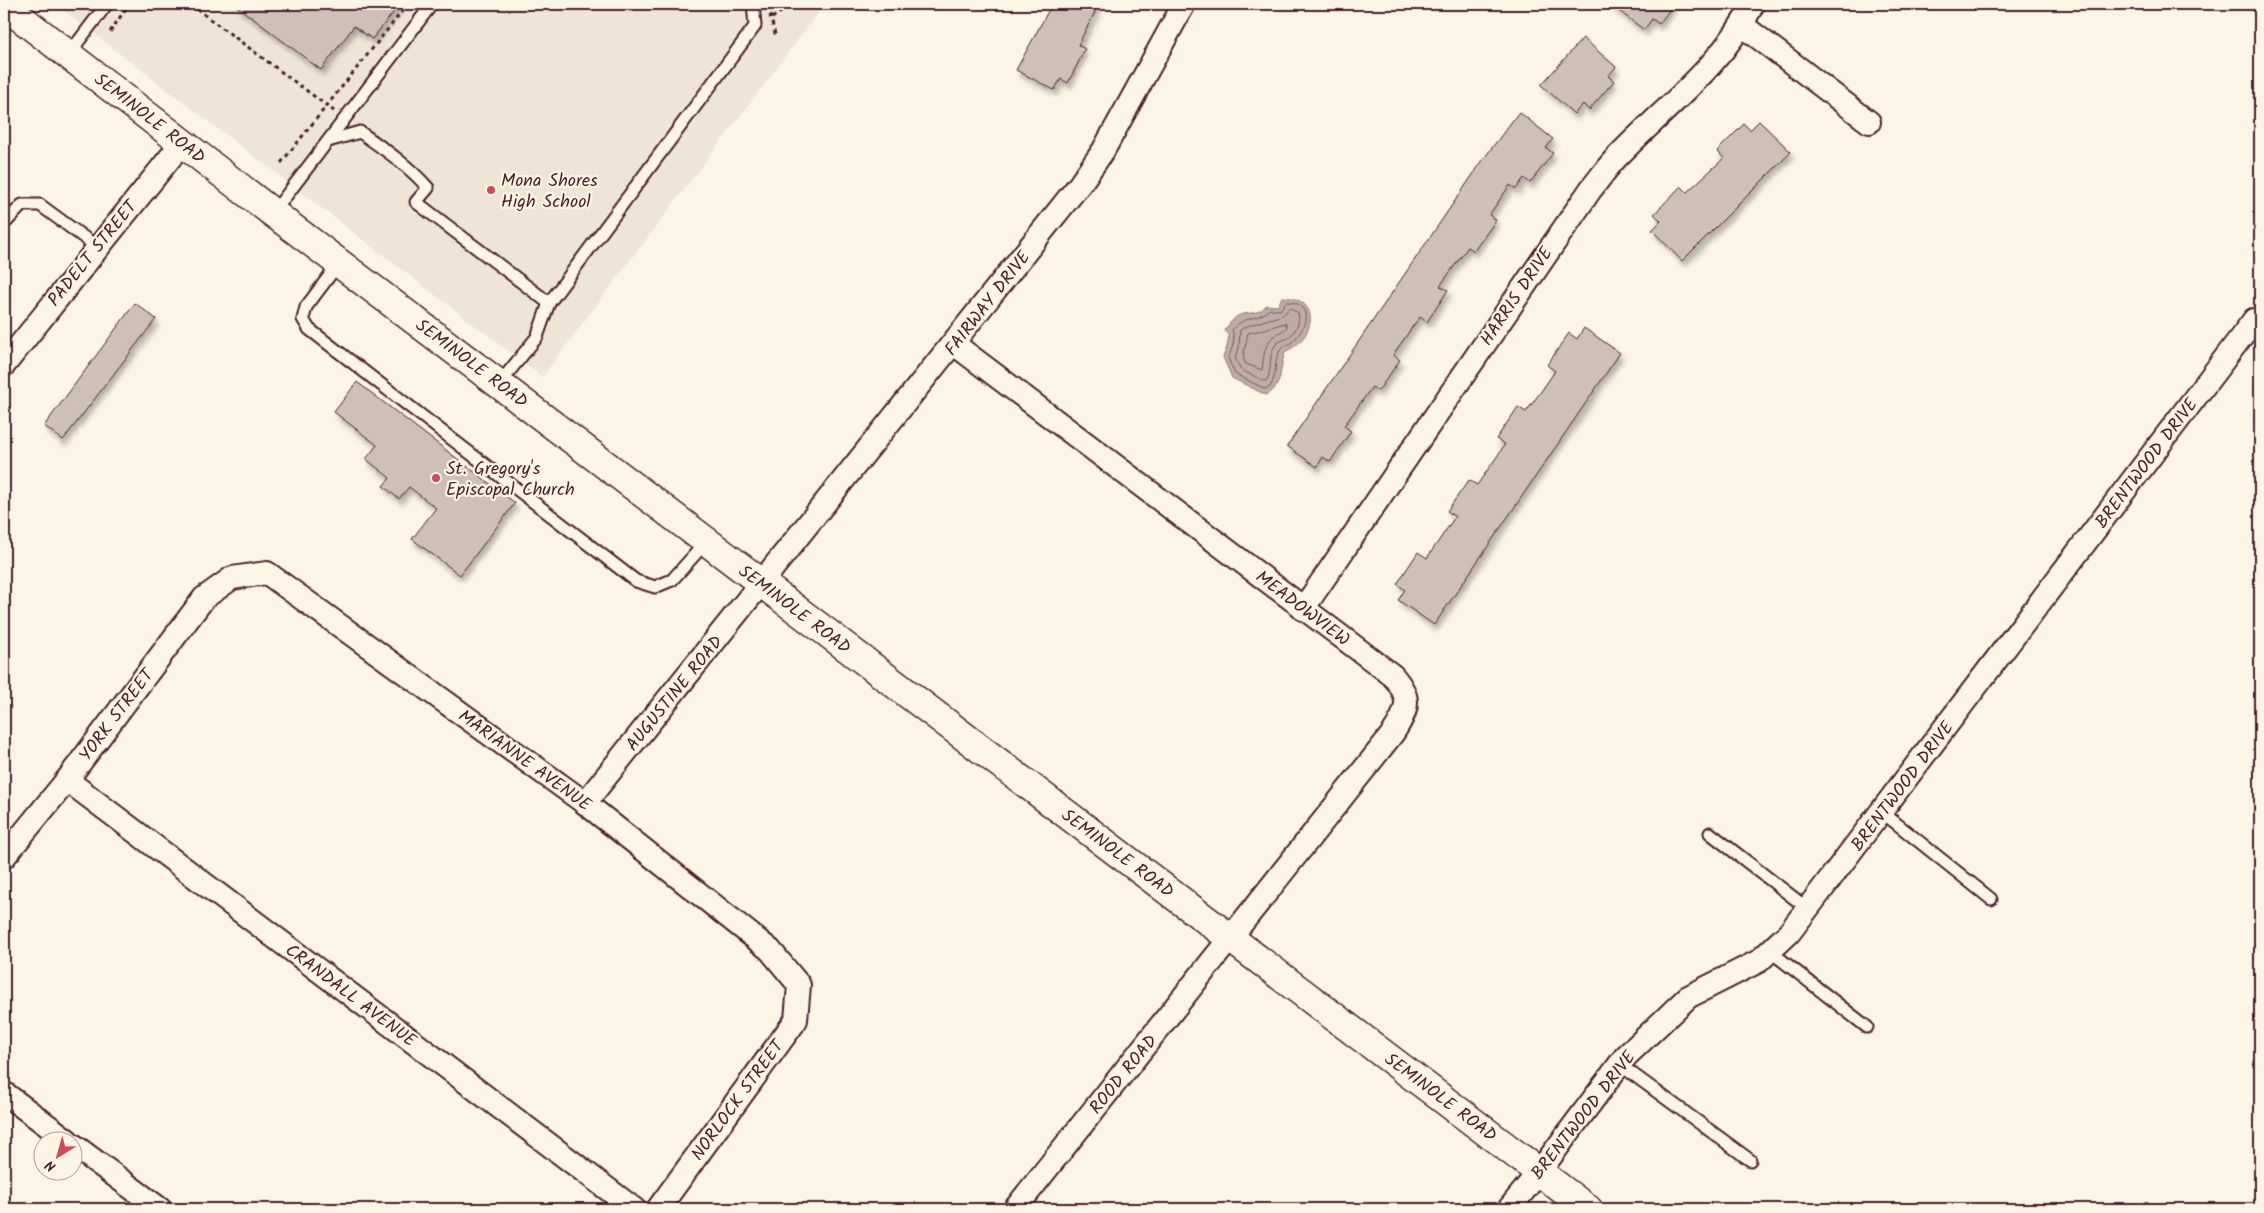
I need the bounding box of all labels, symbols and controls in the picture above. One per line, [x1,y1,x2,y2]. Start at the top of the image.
street label: SEMINOLE ROAD [87,66,211,172]
place label: Mona Shores High School [501,167,598,217]
marker: Mona Shores High School [485,184,497,196]
street label: PADELT STREET [41,193,146,314]
street label: HARRIS DRIVE [1473,241,1561,352]
street label: FAIRWAY DRIVE [938,245,1039,363]
street label: SEMINOLE ROAD [409,312,534,417]
street label: BRENTWOOD DRIVE [2088,392,2206,535]
place label: St. Gregory's Episcopal Church [446,455,575,505]
marker: St. Gregory's Episcopal Church [430,472,442,484]
street label: SEMINOLE ROAD [732,558,857,663]
street label: MEADOWVIEW [1249,564,1356,655]
street label: AUGUSTINE ROAD [619,629,731,758]
street label: YORK STREET [72,662,163,769]
street label: MARIANNE AVENUE [451,703,597,820]
street label: BRENTWOOD DRIVE [1844,715,1962,858]
street label: SEMINOLE ROAD [1055,802,1180,907]
street label: CRANDALL AVENUE [278,937,422,1056]
street label: ROOD ROAD [1083,1028,1166,1121]
street label: NORLOCK STREET [684,1033,793,1168]
street label: BRENTWOOD DRIVE [1524,1045,1644,1187]
street label: SEMINOLE ROAD [1378,1046,1503,1151]
north arrow [32,1130,82,1180]
text: N [41,1154,61,1177]

